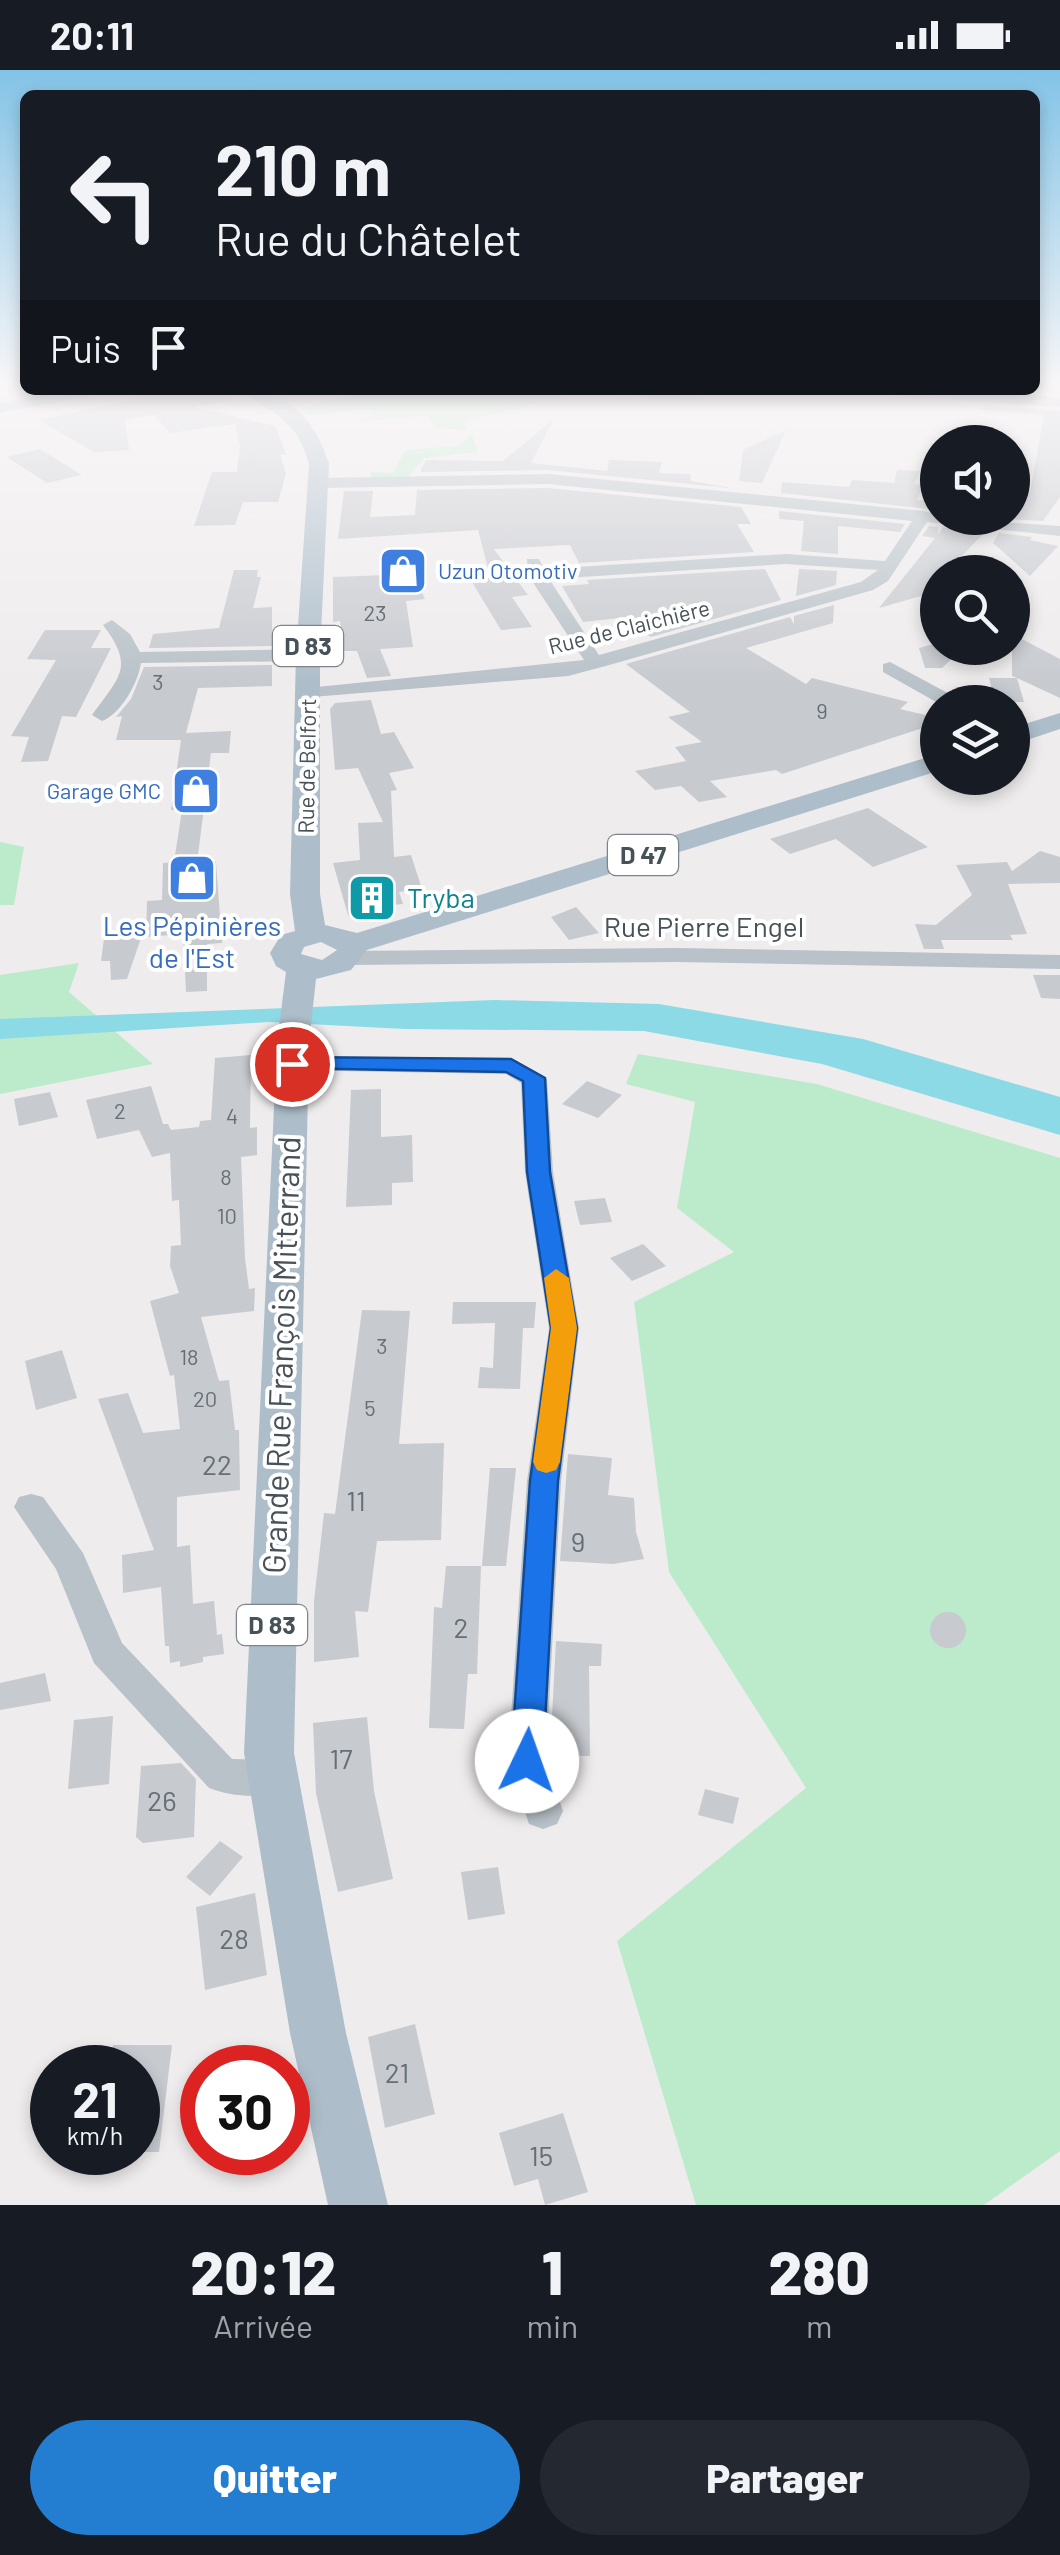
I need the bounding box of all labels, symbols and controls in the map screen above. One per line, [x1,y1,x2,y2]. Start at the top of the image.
text: 20:11 [50,12,134,58]
text: 210 m [215,126,391,210]
icon: left [50,130,180,260]
text: Rue du Châtelet [215,211,522,265]
icon: arrive [141,320,196,375]
text: Puis [50,325,121,371]
map controls [920,425,1030,795]
button: sound [920,425,1030,535]
shop icon: Uzun Otomotiv [377,545,429,597]
button: search [920,555,1030,665]
place label: Uzun Otomotiv [438,557,577,583]
street label: Rue de Claichière [546,593,712,659]
house number: 23 [364,599,387,625]
road number: D 83 [273,626,343,666]
house number: 3 [152,668,164,694]
button: layers [920,685,1030,795]
house number: 9 [816,697,828,723]
street label: Rue de Belfort [292,698,320,834]
shop icon: Garage GMC [170,765,222,817]
place label: Garage GMC [47,777,161,803]
road number: D 47 [608,835,678,875]
shop icon: Les Pépinières de l'Est [166,852,218,904]
building icon: Tryba [346,872,398,924]
place label: Tryba [407,880,475,914]
place label: Les Pépinières de l'Est [103,908,281,974]
street label: Rue Pierre Engel [604,909,804,943]
pin [250,1022,335,1107]
icon: arrive [265,1037,320,1092]
house number: 2 [114,1097,126,1123]
house number: 4 [226,1102,238,1128]
street label: Grande Rue François Mitterrand [253,1136,307,1574]
house number: 8 [220,1163,232,1189]
house number: 10 [217,1202,237,1228]
house number: 3 [376,1332,388,1358]
house number: 18 [179,1343,199,1369]
house number: 20 [193,1385,217,1411]
house number: 5 [364,1394,376,1420]
house number: 22 [202,1447,232,1481]
house number: 11 [346,1483,366,1517]
house number: 9 [571,1524,585,1558]
road number: D 83 [237,1605,307,1645]
house number: 2 [453,1610,469,1644]
position arrow [475,1709,579,1813]
house number: 17 [329,1741,353,1775]
house number: 26 [147,1783,177,1817]
house number: 28 [219,1921,249,1955]
speed limit sign: 30 [180,2045,310,2175]
house number: 21 [385,2055,409,2089]
text: 21 [72,2068,118,2128]
text: km/h [67,2120,123,2150]
house number: 15 [529,2138,553,2172]
text: 20:12 [190,2235,336,2307]
text: 1 [542,2235,563,2307]
text: 280 [769,2235,870,2307]
text: Arrivée [213,2306,313,2344]
text: min [526,2306,578,2344]
text: m [806,2306,832,2344]
button: Quitter [30,2420,520,2535]
button: Partager [540,2420,1030,2535]

